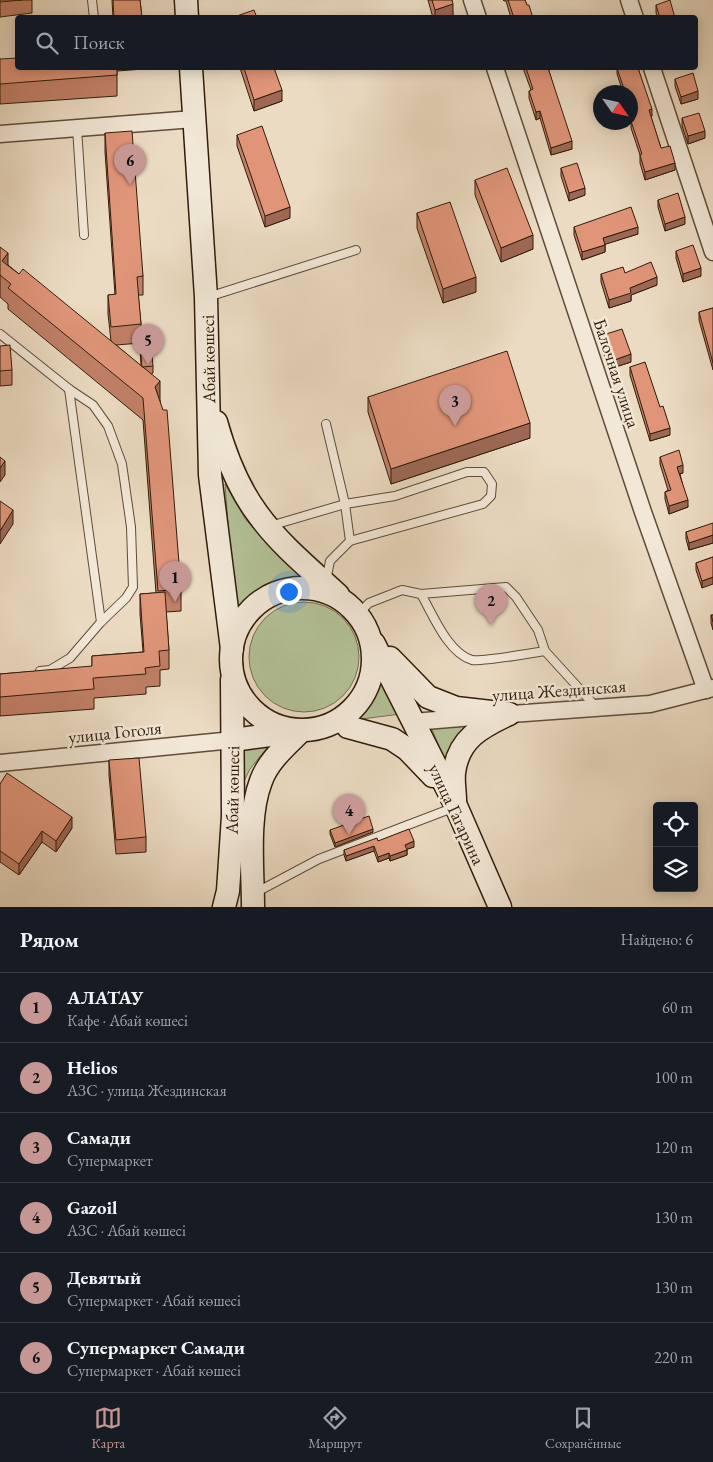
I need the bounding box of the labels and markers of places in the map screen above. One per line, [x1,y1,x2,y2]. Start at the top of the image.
pin: 6 [114,144,146,185]
pin: 5 [132,324,164,365]
pin: 3 [439,385,471,426]
pin: 1 [159,561,191,602]
pin: 2 [475,584,507,625]
pin: 4 [333,794,365,835]

